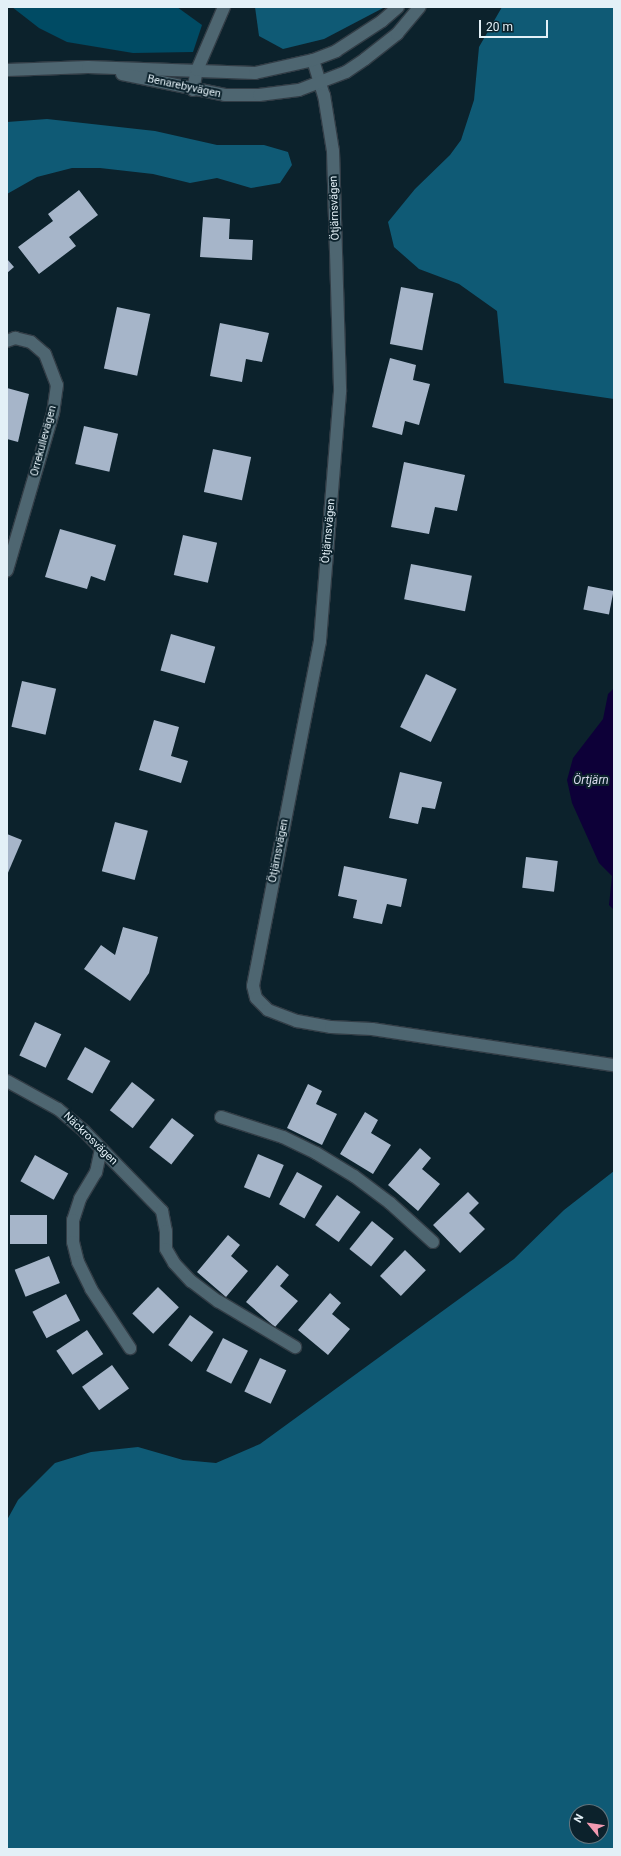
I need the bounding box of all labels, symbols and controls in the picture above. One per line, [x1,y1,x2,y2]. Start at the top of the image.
scale bar [481,12,550,38]
text: 20 m [486,20,513,34]
street label: Benarebyvägen [146,73,222,101]
street label: Ötjärnsvägen [327,176,343,240]
street label: Orrekullevägen [28,404,60,478]
street label: Ötjärnsvägen [320,498,338,564]
water label: Örtjärn [573,774,609,788]
street label: Ötjärnsvägen [266,818,292,884]
street label: Näckrosvägen [60,1110,120,1168]
north arrow [569,1804,609,1844]
text: N [571,1812,587,1825]

